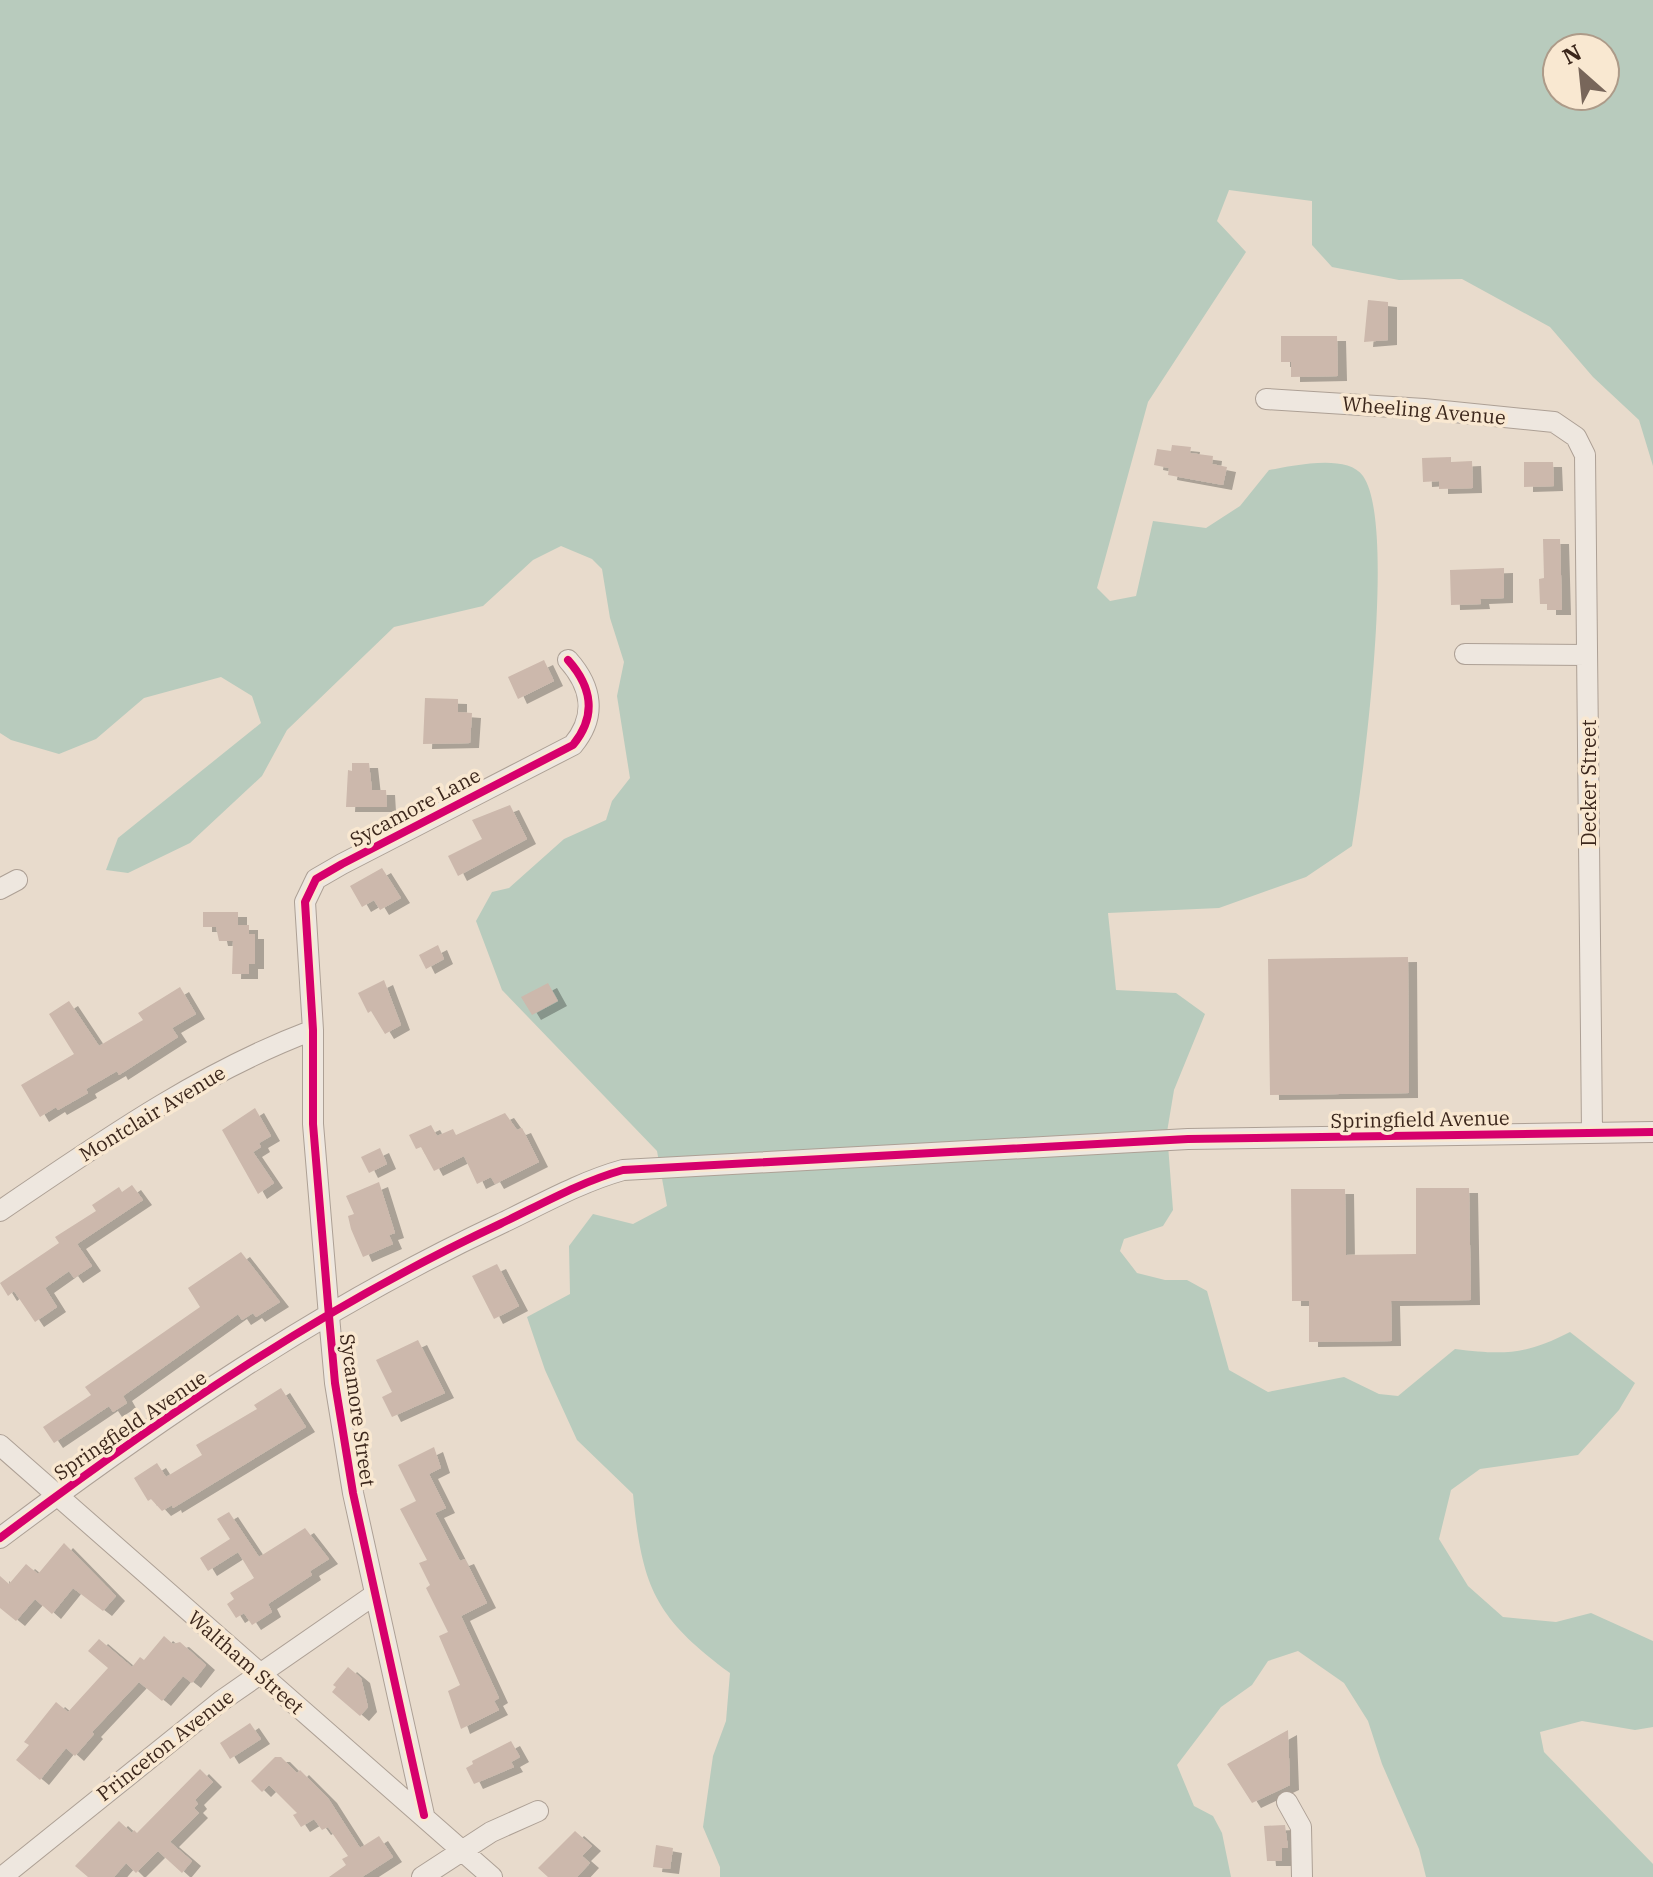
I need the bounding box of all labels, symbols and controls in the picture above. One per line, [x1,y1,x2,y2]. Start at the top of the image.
north arrow [1541,32,1621,112]
text: N [1557,37,1586,71]
street label: Wheeling Avenue [1341,389,1507,431]
street label: Decker Street [1575,720,1602,846]
street label: Sycamore Lane [345,761,485,853]
street label: Montclair Avenue [74,1059,230,1167]
street label: Springfield Avenue [1330,1104,1510,1134]
street label: Sycamore Street [334,1332,382,1488]
street label: Springfield Avenue [48,1364,212,1486]
street label: Waltham Street [182,1604,310,1720]
street label: Princeton Avenue [91,1683,239,1807]

